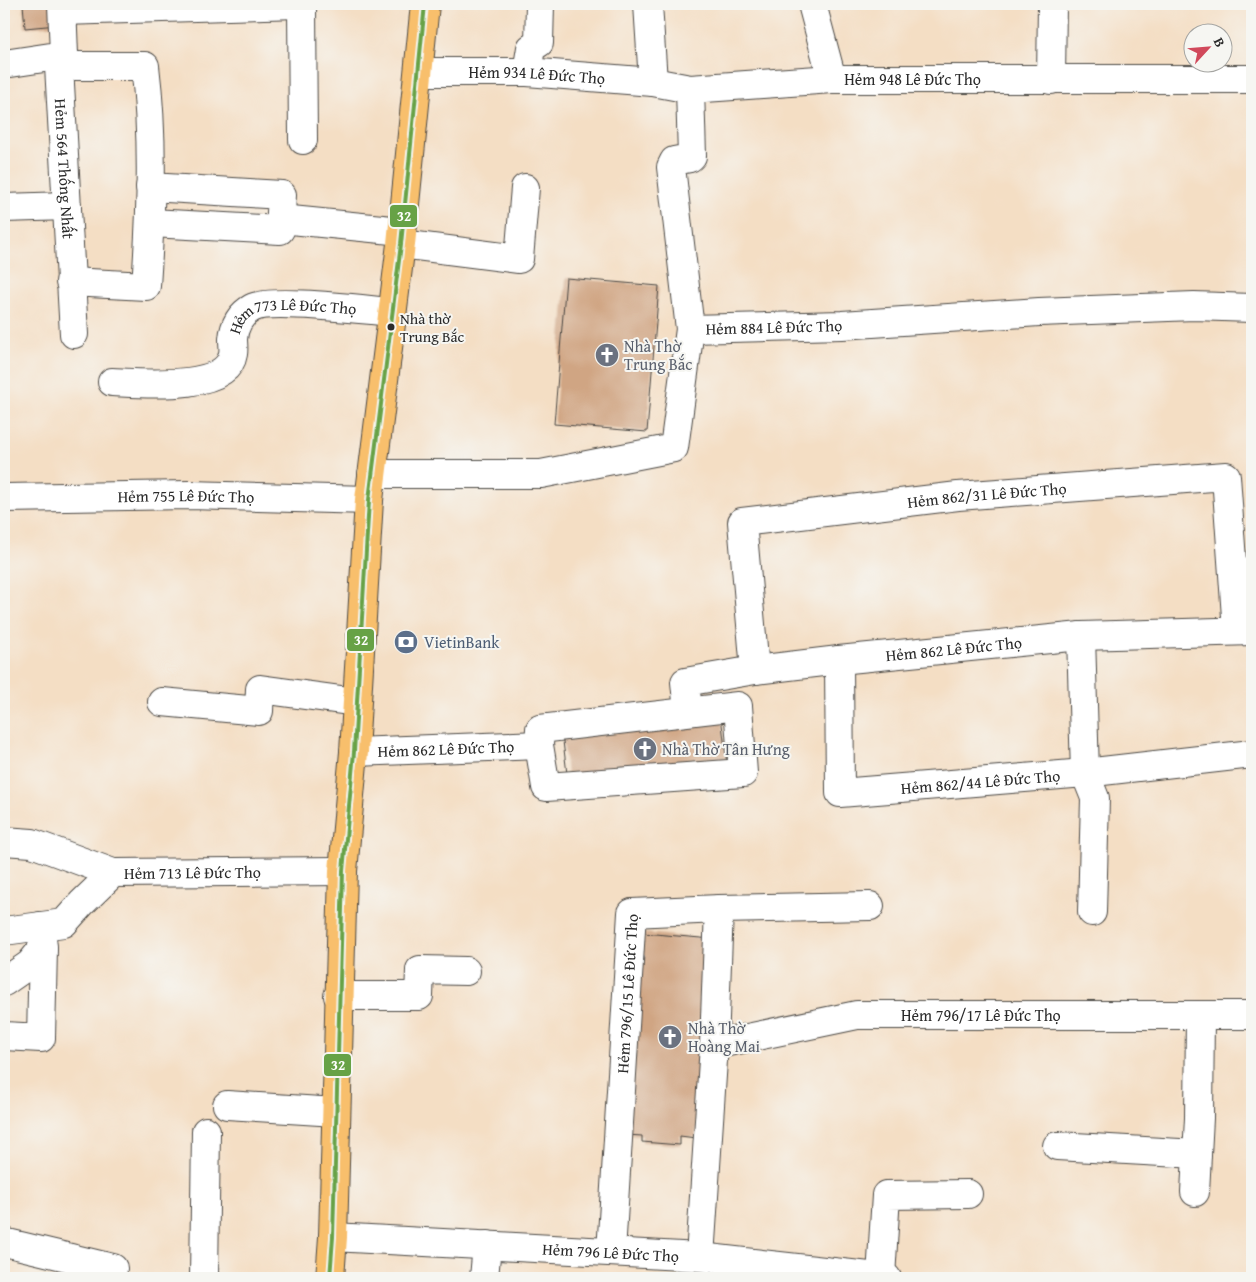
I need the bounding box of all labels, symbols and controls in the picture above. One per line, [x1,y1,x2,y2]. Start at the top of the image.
north arrow [1184,22,1234,72]
text: B [1209,34,1231,51]
street label: Hẻm 934 Lê Đức Thọ [469,60,606,90]
street label: Hẻm 948 Lê Đức Thọ [844,67,981,91]
street label: Hẻm 564 Thống Nhất [49,98,81,240]
line badge: 32 [389,204,418,228]
text: 32 [397,206,411,226]
street label: Hẻm 773 Lê Đức Thọ [222,292,358,337]
place label: Nhà thờ Trung Bắc [400,308,464,347]
street label: Hẻm 884 Lê Đức Thọ [705,313,843,341]
marker: Nhà thờ Trung Bắc [386,322,396,332]
place label: Nhà Thờ Trung Bắc [624,334,692,376]
church icon: Nhà Thờ Trung Bắc [594,342,620,368]
street label: Hẻm 862/31 Lê Đức Thọ [906,476,1067,514]
street label: Hẻm 755 Lê Đức Thọ [117,483,255,509]
line badge: 32 [346,628,375,652]
bank icon: VietinBank [393,629,419,655]
text: 32 [354,630,368,650]
place label: VietinBank [424,630,500,654]
street label: Hẻm 862 Lê Đức Thọ [884,630,1023,667]
street label: Hẻm 862 Lê Đức Thọ [377,734,515,763]
church icon: Nhà Thờ Tân Hưng [632,736,658,762]
place label: Nhà Thờ Tân Hưng [662,737,790,761]
street label: Hẻm 862/44 Lê Đức Thọ [900,763,1061,800]
street label: Hẻm 713 Lê Đức Thọ [124,860,261,885]
street label: Hẻm 796/15 Lê Đức Thọ [610,913,644,1074]
street label: Hẻm 796/17 Lê Đức Thọ [901,1003,1061,1027]
place label: Nhà Thờ Hoàng Mai [688,1016,760,1058]
church icon: Nhà Thờ Hoàng Mai [657,1024,683,1050]
line badge: 32 [323,1053,352,1077]
text: 32 [331,1055,345,1075]
street label: Hẻm 796 Lê Đức Thọ [542,1236,680,1268]

